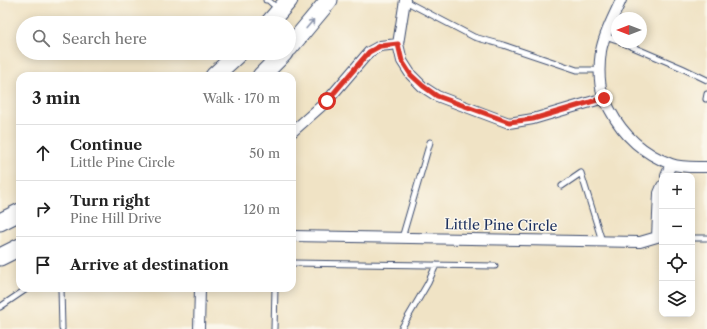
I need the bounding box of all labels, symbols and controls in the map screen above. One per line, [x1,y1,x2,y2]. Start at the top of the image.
north arrow [611,12,647,48]
search box [16,16,296,60]
one-way arrow [305,19,314,29]
icon: search [30,27,52,49]
text: Search here [62,29,147,48]
text: 3 min [32,88,81,108]
route end [595,89,613,107]
text: Walk · 170 m [203,90,280,106]
route start [318,92,336,110]
text: Continue [70,135,142,154]
icon: ahead [32,142,54,164]
text: 50 m [249,145,280,161]
text: Little Pine Circle [70,154,175,170]
map controls [659,173,695,317]
button: + [659,173,695,209]
text: Turn right [70,191,150,210]
icon: right [32,198,54,220]
text: 120 m [243,201,280,217]
button: − [659,209,695,245]
text: Pine Hill Drive [70,210,162,226]
street label: Little Pine Circle [444,215,558,235]
button: locate [659,245,695,281]
icon: arrive [32,254,54,276]
text: Arrive at destination [70,255,229,274]
button: layers [659,281,695,317]

